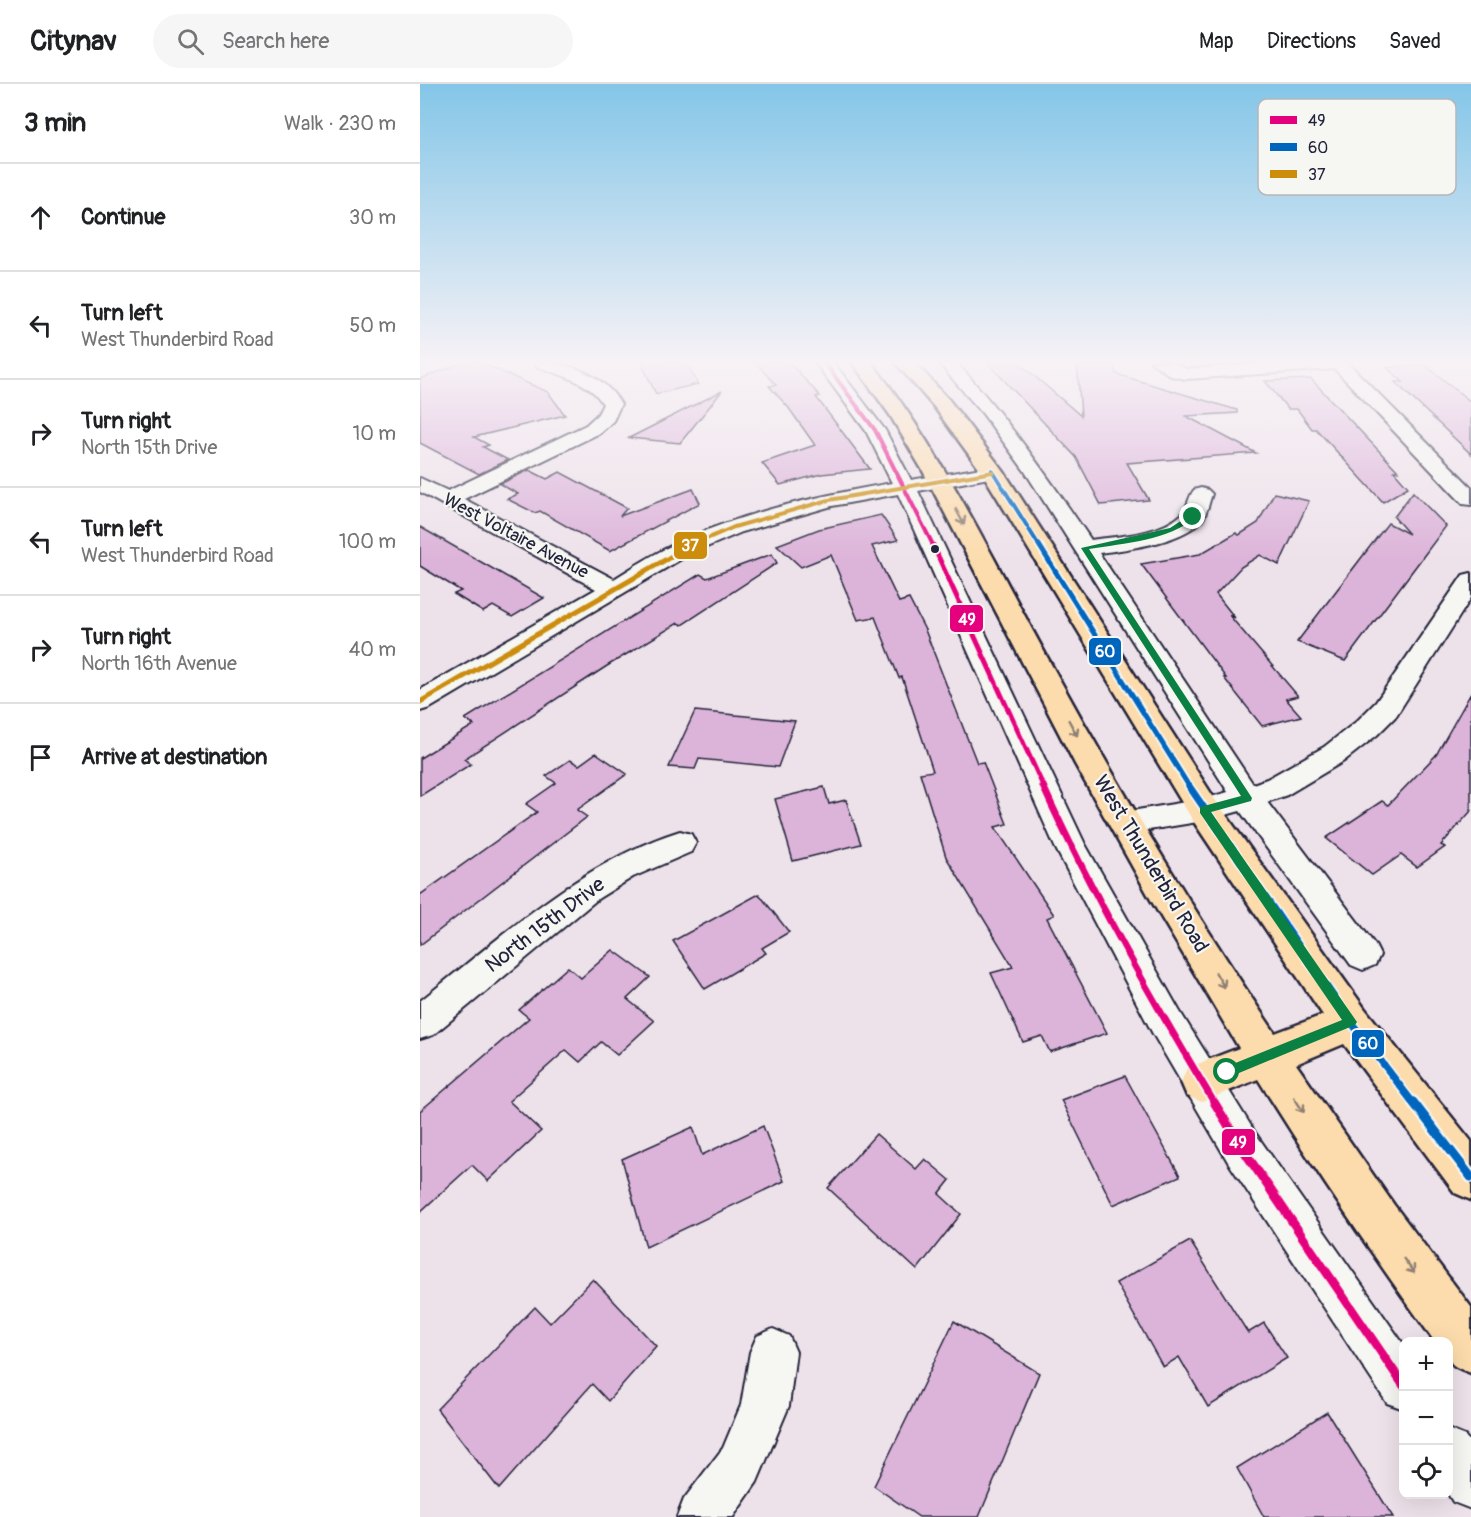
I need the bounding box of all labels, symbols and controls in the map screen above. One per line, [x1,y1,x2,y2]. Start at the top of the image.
search box [153,14,573,68]
text: Citynav [30,24,117,59]
icon: search [174,25,207,58]
text: Search here [222,27,329,55]
text: Map [1199,28,1234,55]
text: Directions [1267,28,1356,55]
text: Saved [1389,28,1441,55]
legend [1258,99,1456,195]
text: 3 min [24,107,86,139]
text: Walk · 230 m [284,111,396,136]
text: 49 [1308,111,1326,131]
text: 60 [1308,138,1328,158]
text: 37 [1308,165,1326,185]
icon: ahead [24,201,57,234]
text: Continue [81,203,165,231]
text: 30 m [349,205,396,230]
text: Turn left [81,299,163,327]
icon: left [24,309,57,342]
text: 50 m [349,313,396,338]
text: West Thunderbird Road [81,327,274,352]
text: Turn right [81,407,171,435]
icon: right [24,417,57,450]
text: 10 m [352,421,396,446]
text: North 15th Drive [81,435,217,460]
street label: West Voltaire Avenue [439,488,593,584]
route end [1179,503,1205,529]
one-way arrow [955,508,966,526]
text: Turn left [81,515,163,543]
icon: left [24,525,57,558]
text: 100 m [339,529,396,554]
line badge: 37 [673,531,708,560]
text: 37 [681,536,699,556]
text: West Thunderbird Road [81,543,274,568]
unlabelled marker [929,543,941,555]
line badge: 49 [949,604,984,633]
text: 49 [958,610,976,630]
text: Turn right [81,623,171,651]
icon: right [24,633,57,666]
text: 40 m [349,637,396,662]
line badge: 60 [1088,637,1122,666]
text: 60 [1095,642,1115,662]
text: North 16th Avenue [81,651,237,676]
one-way arrow [1067,719,1079,736]
icon: arrive [24,741,57,774]
text: Arrive at destination [81,743,267,771]
street label: West Thunderbird Road [1087,770,1215,958]
street label: North 15th Drive [480,871,611,979]
one-way arrow [1214,971,1226,988]
line badge: 60 [1351,1029,1385,1058]
text: 60 [1358,1034,1378,1054]
route start [1213,1058,1239,1084]
one-way arrow [1293,1097,1305,1113]
line badge: 49 [1221,1128,1256,1156]
text: 49 [1229,1133,1247,1153]
one-way arrow [1402,1258,1415,1274]
map controls [1399,1337,1453,1499]
button: + [1399,1337,1453,1391]
button: − [1399,1391,1453,1445]
button: locate [1399,1445,1453,1499]

